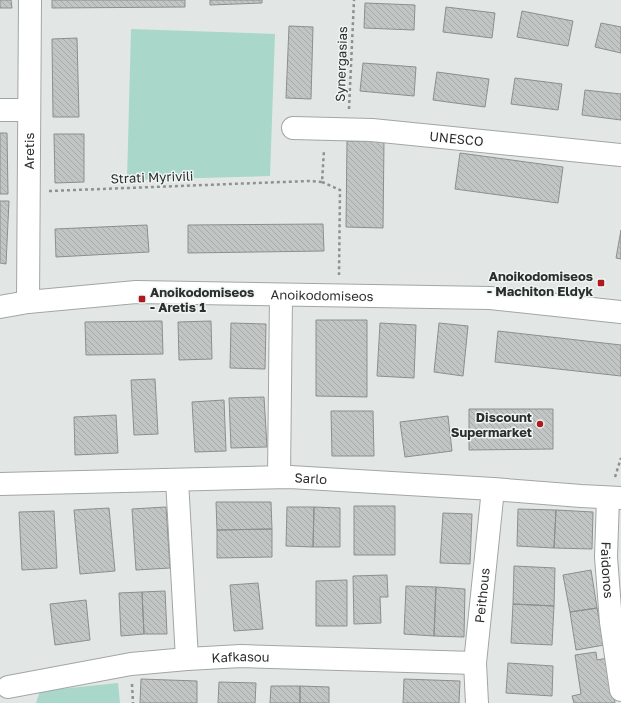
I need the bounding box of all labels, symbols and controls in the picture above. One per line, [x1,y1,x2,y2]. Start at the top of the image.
street label: Synergasias [332,26,350,102]
street label: UNESCO [429,128,484,149]
street label: Aretis [21,132,37,169]
street label: Strati Myrivili [110,168,194,186]
place label: Anoikodomiseos - Machiton Eldyk [487,268,593,299]
marker: Anoikodomiseos - Machiton Eldyk [596,278,606,288]
place label: Anoikodomiseos - Aretis 1 [150,284,254,315]
street label: Anoikodomiseos [271,286,374,304]
marker: Anoikodomiseos - Aretis 1 [137,294,147,304]
place label: Discount Supermarket [451,409,532,440]
marker: Discount Supermarket [535,419,545,429]
street label: Sarlo [294,469,328,487]
street label: Faidonos [598,541,617,599]
street label: Peithous [471,567,493,624]
street label: Kafkasou [211,648,270,666]

